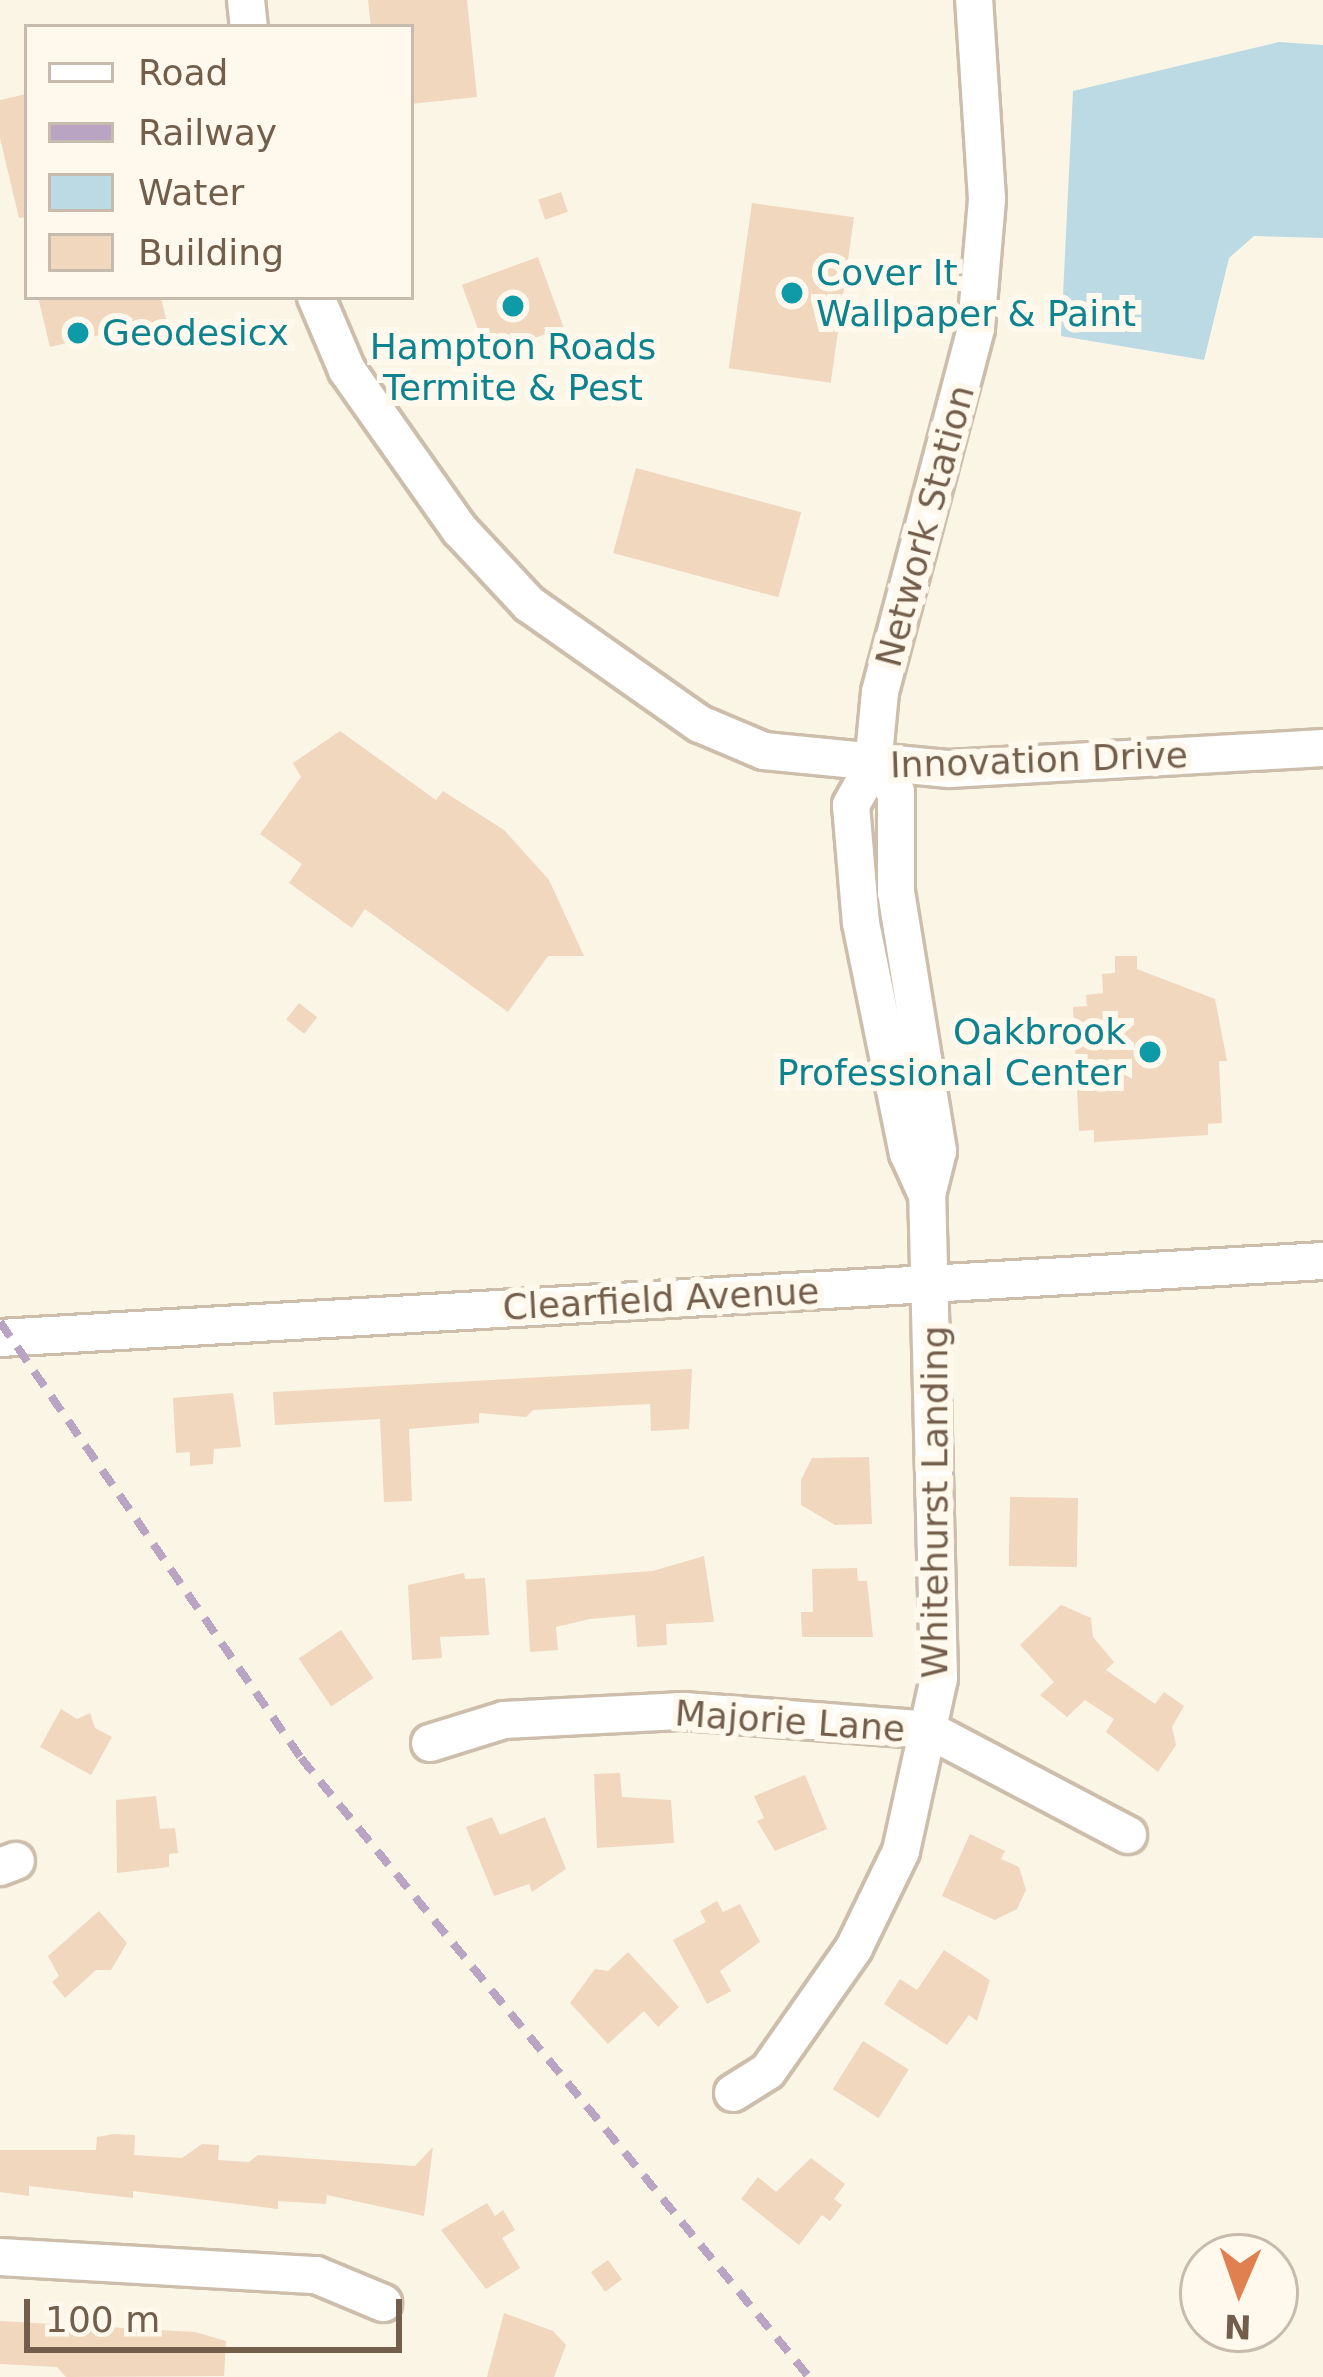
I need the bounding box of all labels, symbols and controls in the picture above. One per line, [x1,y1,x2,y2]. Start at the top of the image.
legend [24,24,414,300]
text: Road [138,52,228,93]
text: Railway [138,112,277,153]
text: Water [138,172,244,213]
text: Building [138,232,284,273]
place label: Cover It Wallpaper & Paint [816,250,1136,335]
marker: Cover It Wallpaper & Paint [779,280,805,306]
marker: Hampton Roads Termite & Pest [500,293,526,319]
place label: Geodesicx [102,311,289,355]
marker: Geodesicx [65,320,91,346]
place label: Hampton Roads Termite & Pest [370,324,656,409]
street label: Network Station [867,380,983,672]
street label: Innovation Drive [889,733,1189,787]
place label: Oakbrook Professional Center [777,1009,1126,1094]
marker: Oakbrook Professional Center [1137,1039,1163,1065]
street label: Clearfield Avenue [502,1269,820,1329]
street label: Whitehurst Landing [913,1326,957,1678]
street label: Majorie Lane [673,1691,907,1751]
north arrow [1179,2233,1299,2353]
scale bar [30,2275,408,2349]
text: 100 m [45,2299,160,2340]
text: N [1223,2307,1252,2346]

